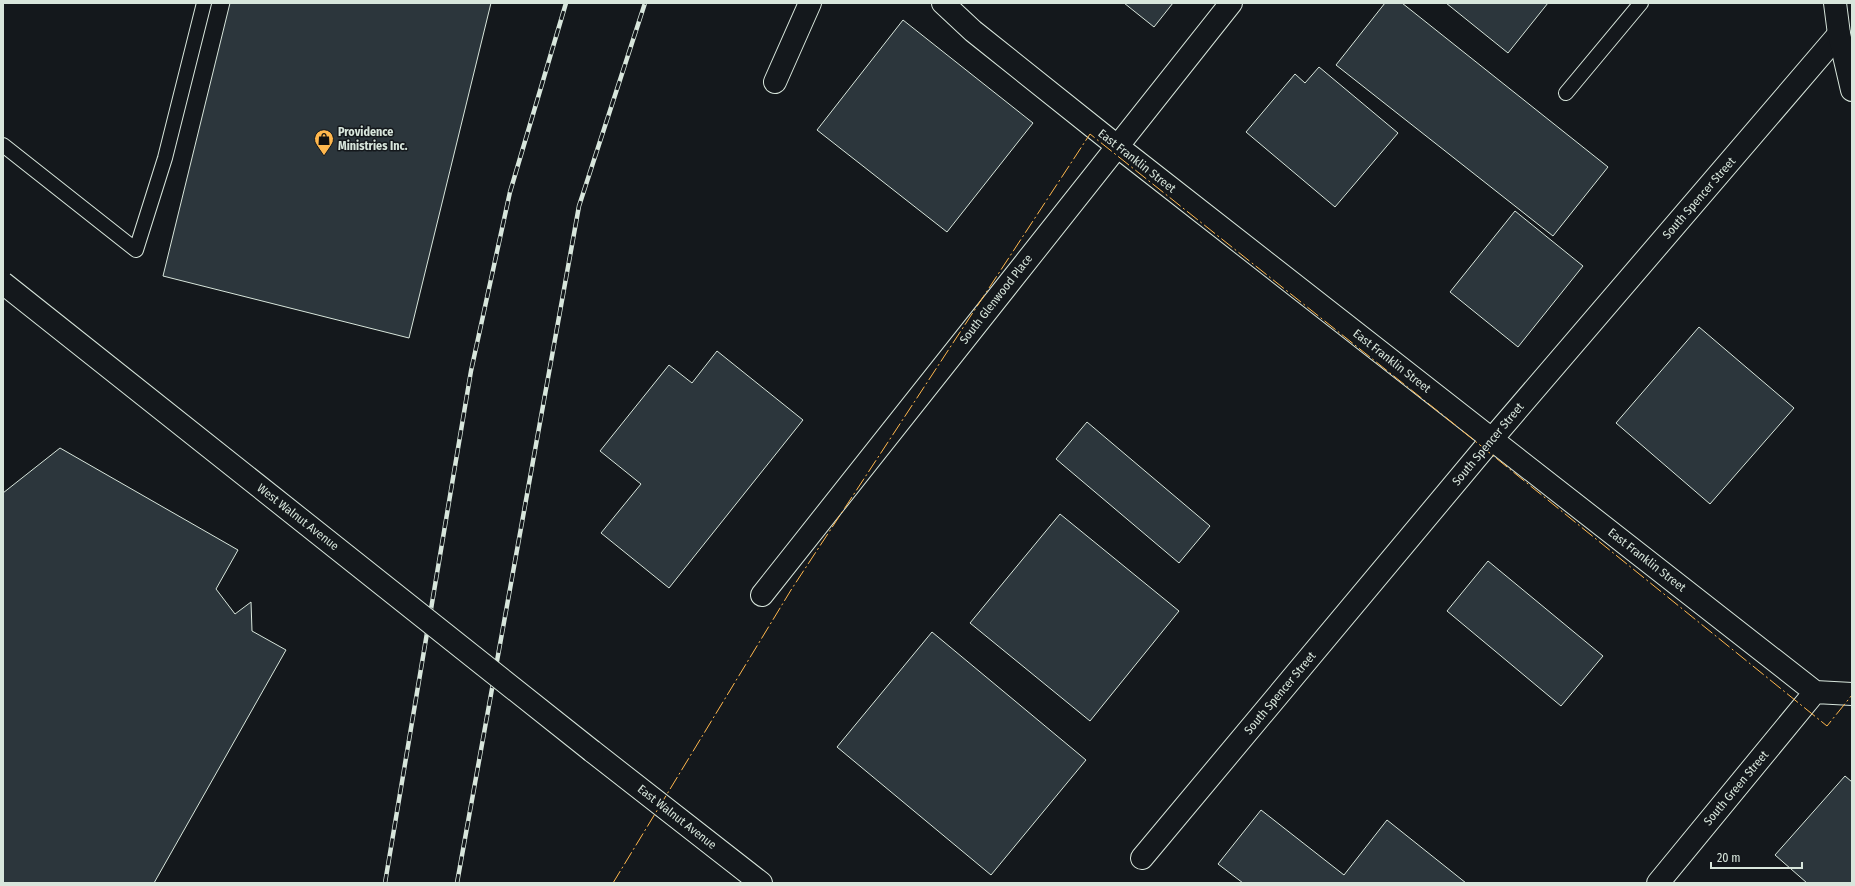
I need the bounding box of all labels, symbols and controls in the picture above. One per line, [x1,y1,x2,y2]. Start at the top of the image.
place label: Providence Ministries Inc. [338,125,408,153]
street label: East Franklin Street [1095,126,1179,196]
shop icon: Providence Ministries Inc. [313,128,335,156]
street label: South Spencer Street [1660,154,1738,242]
street label: South Glenwood Place [957,251,1035,346]
street label: East Franklin Street [1350,326,1434,396]
street label: South Spencer Street [1449,400,1527,488]
street label: West Walnut Avenue [254,481,342,553]
street label: East Franklin Street [1605,525,1689,595]
street label: South Spencer Street [1241,649,1319,737]
street label: South Green Street [1701,748,1771,828]
street label: East Walnut Avenue [635,782,719,852]
scale bar [1711,844,1802,870]
text: 20 m [1717,851,1741,865]

